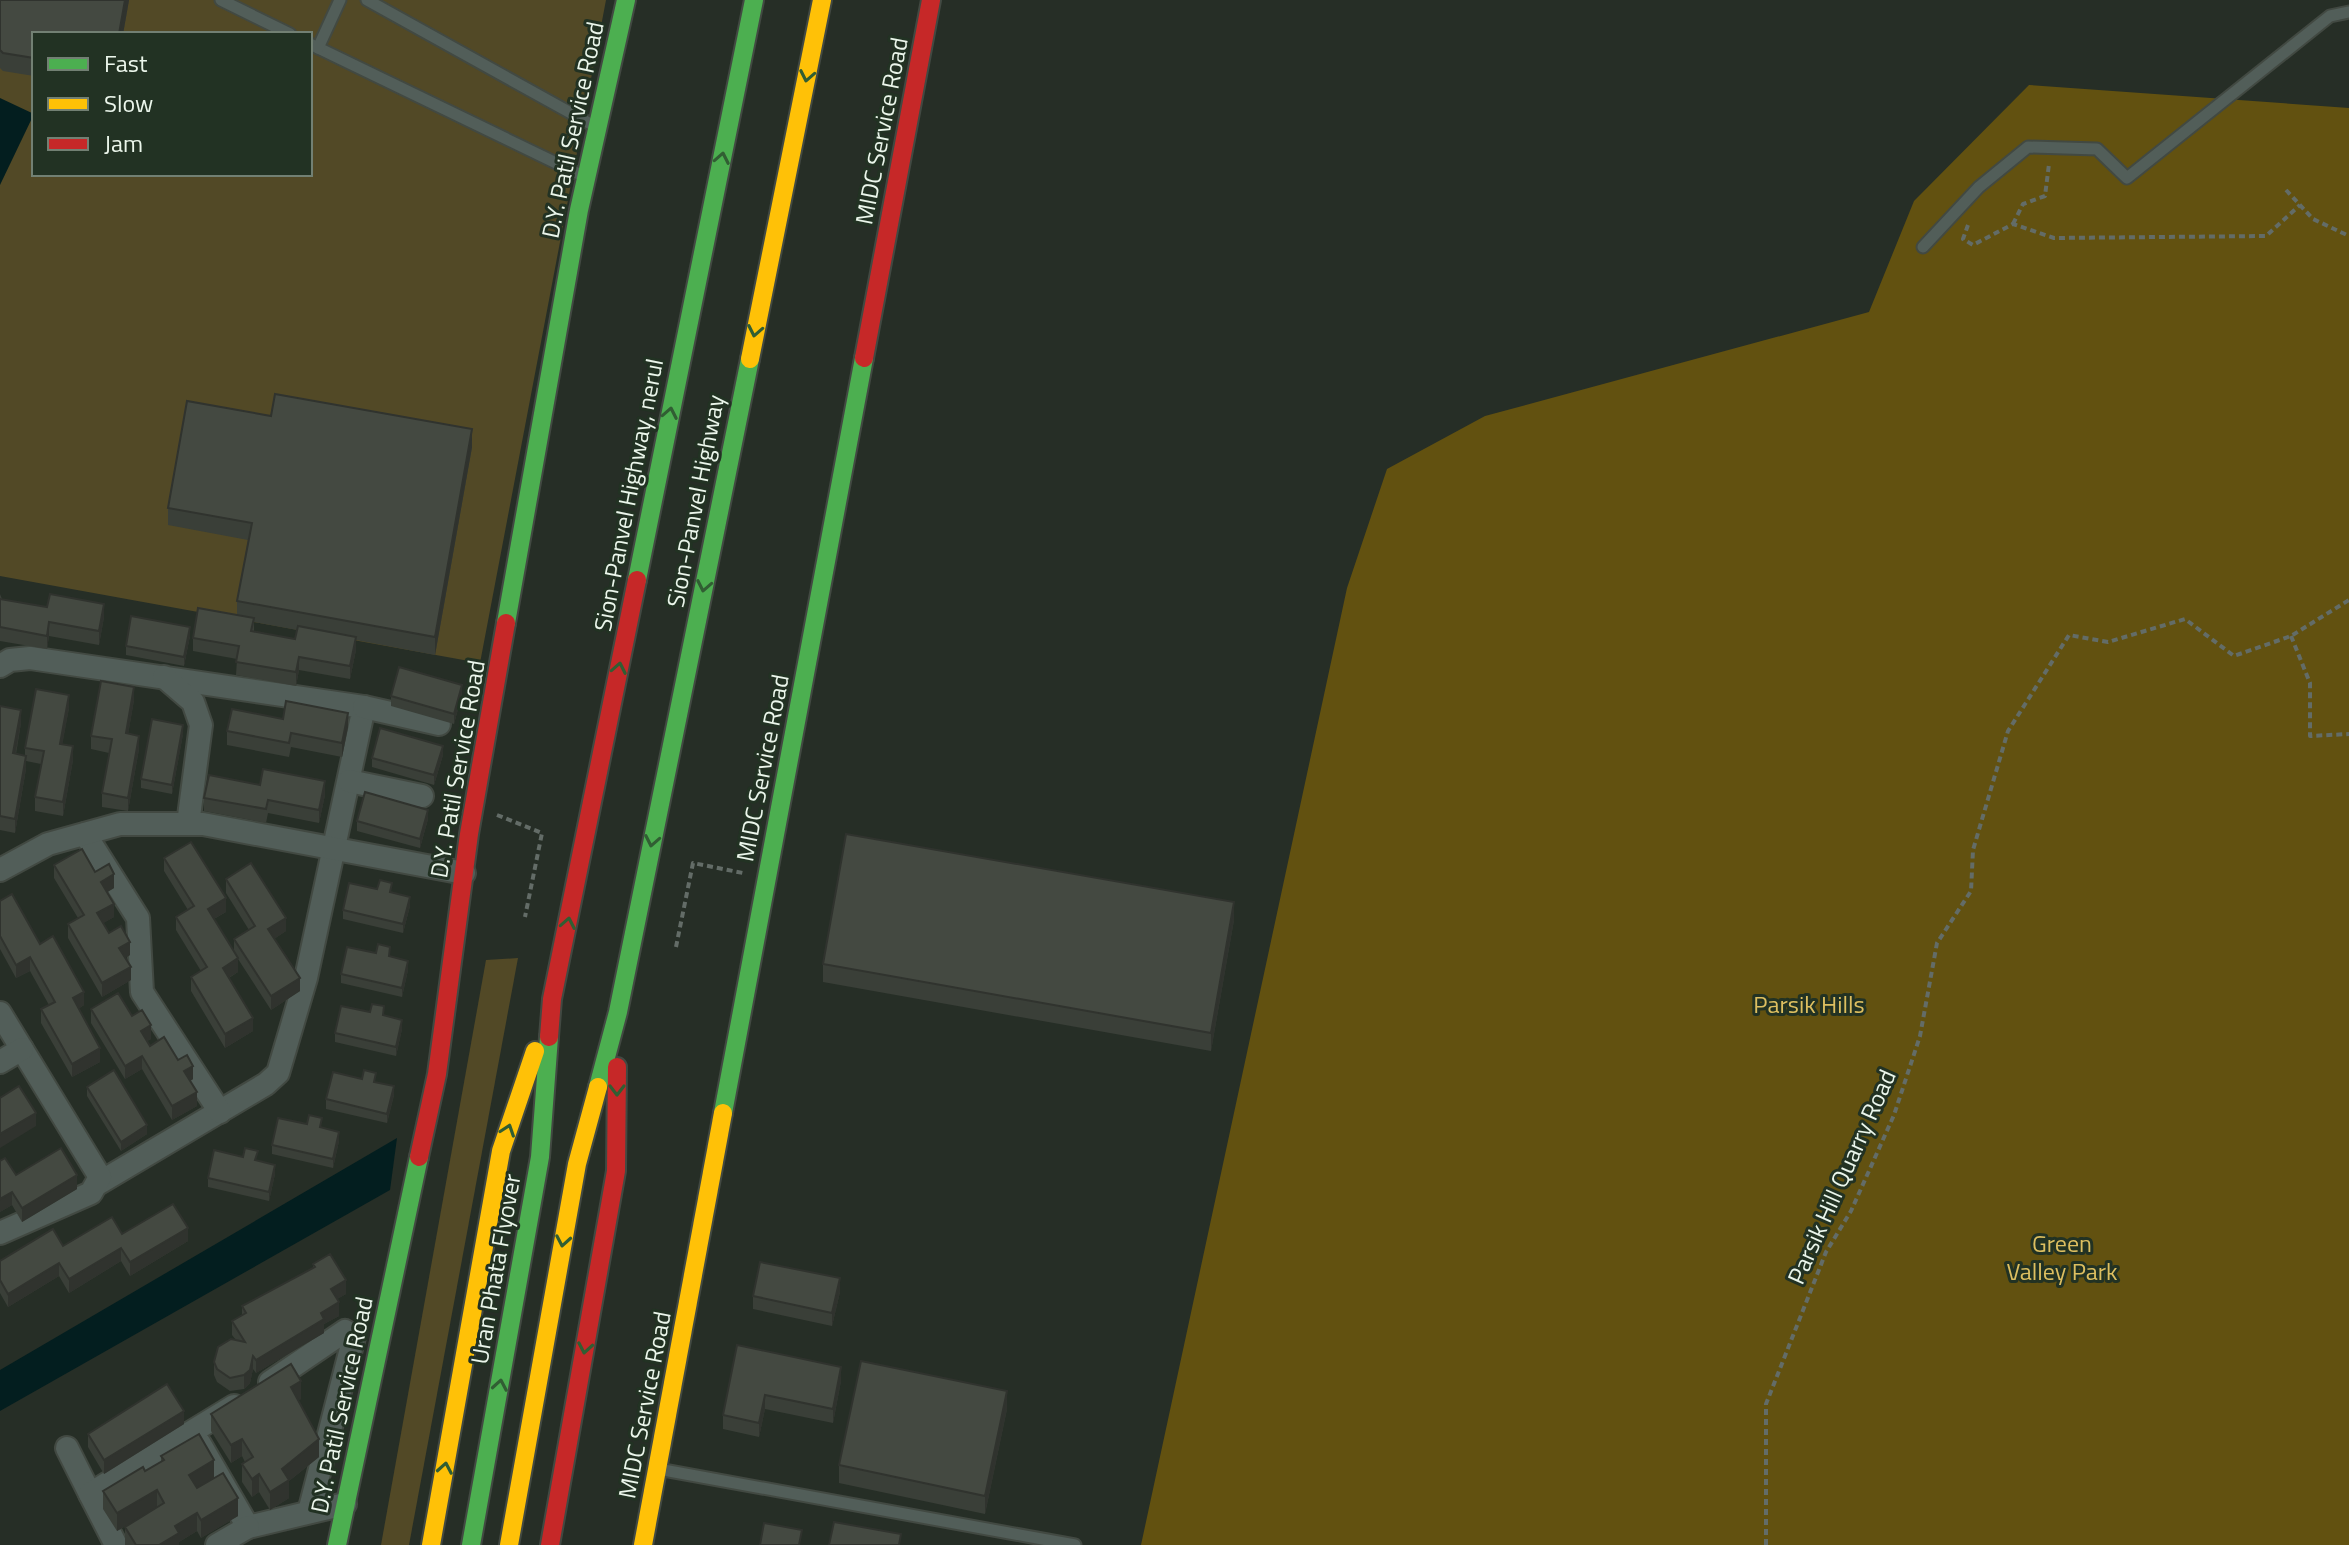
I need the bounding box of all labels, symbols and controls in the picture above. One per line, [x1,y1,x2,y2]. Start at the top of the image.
street label: D.Y. Patil Service Road [531,18,613,241]
legend [32,32,312,176]
street label: MIDC Service Road [845,34,917,227]
text: Fast [104,45,148,81]
one-way arrow [799,70,816,83]
text: Slow [104,85,153,121]
text: Jam [104,125,143,161]
one-way arrow [713,152,730,165]
one-way arrow [747,324,764,338]
street label: Sion-Panvel Highway, nerul [584,355,672,634]
street label: Sion-Panvel Highway [657,391,733,610]
one-way arrow [661,406,678,420]
one-way arrow [696,579,713,593]
street label: D.Y. Patil Service Road [420,657,494,881]
one-way arrow [610,662,627,675]
street label: MIDC Service Road [726,671,798,864]
one-way arrow [644,834,661,847]
one-way arrow [558,916,575,929]
park label: Parsik Hills [1753,986,1865,1022]
street label: Parsik Hill Quarry Road [1778,1064,1905,1290]
one-way arrow [608,1084,626,1097]
one-way arrow [498,1124,514,1138]
street label: Uran Phata Flyover [461,1171,529,1367]
park label: Green Valley Park [2006,1225,2118,1289]
one-way arrow [556,1234,573,1248]
street label: D.Y. Patil Service Road [300,1293,382,1516]
street label: MIDC Service Road [608,1308,680,1501]
one-way arrow [577,1341,594,1354]
one-way arrow [490,1379,507,1392]
one-way arrow [435,1461,452,1475]

